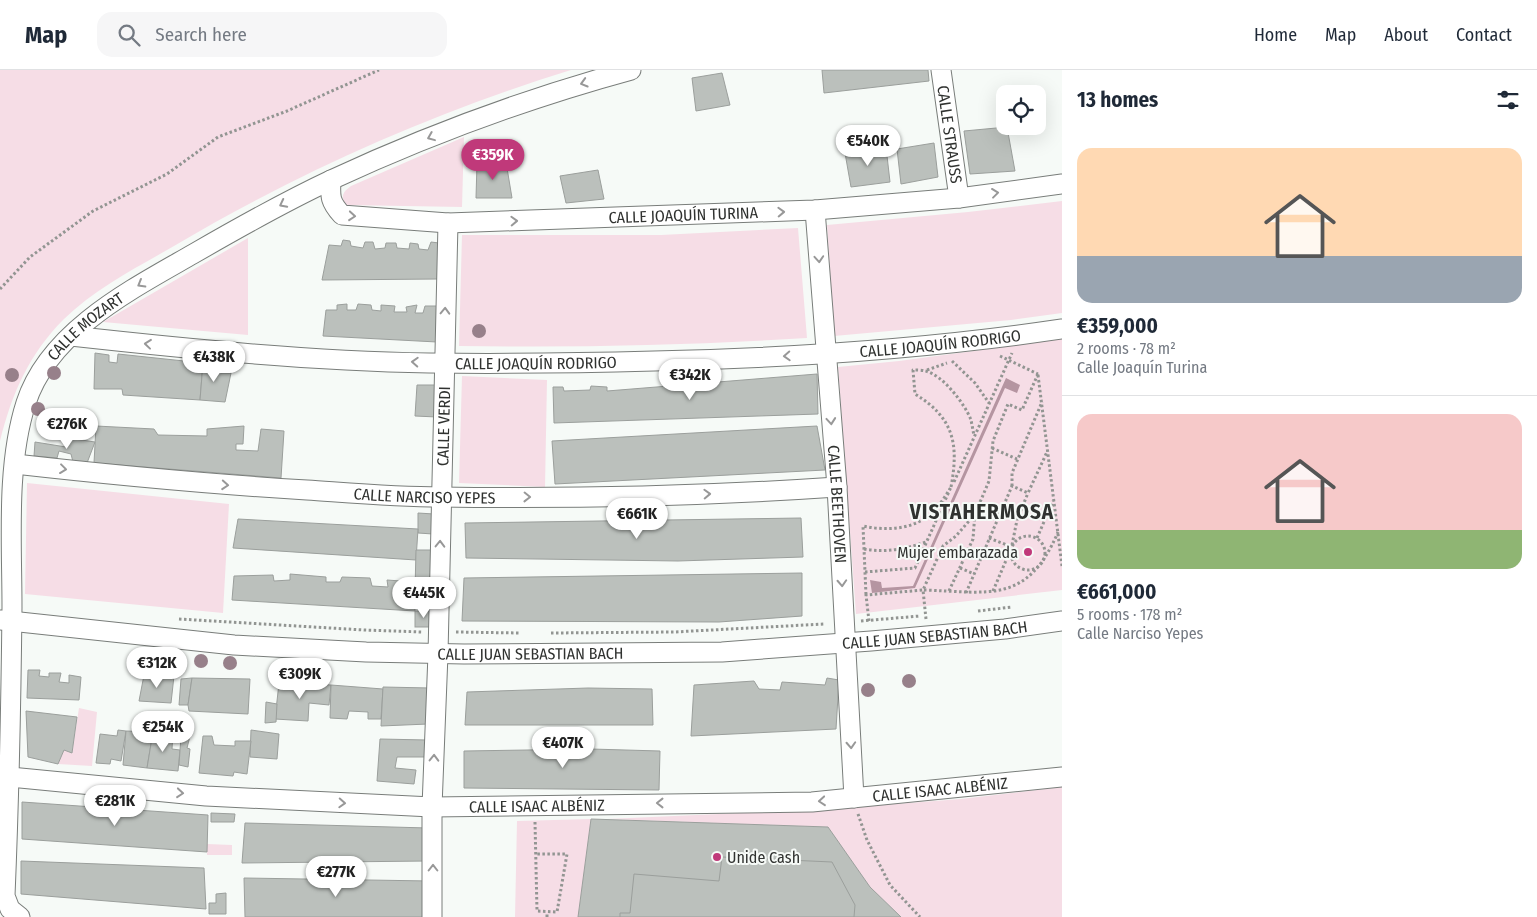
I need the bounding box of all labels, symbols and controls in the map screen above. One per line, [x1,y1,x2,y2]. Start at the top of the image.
search box [97,12,447,57]
text: Map [25,21,67,49]
icon: search [115,21,143,49]
text: Search here [155,23,247,46]
text: Home [1254,24,1297,46]
text: Map [1325,24,1356,46]
text: About [1384,24,1428,46]
text: Contact [1456,24,1512,46]
one-way arrow [581,78,589,88]
street label: CALLE STRAUSS [934,84,966,185]
map controls [996,85,1046,135]
button: locate [996,85,1046,135]
icon: filters [1494,86,1522,114]
text: 13 homes [1077,87,1158,113]
pin: €540K [833,124,903,167]
one-way arrow [427,131,436,141]
text: €540K [847,131,889,150]
pin: €359K [458,138,528,181]
text: €359K [472,145,514,164]
icon: home [1255,181,1345,271]
one-way arrow [991,188,999,199]
one-way arrow [279,198,288,208]
street label: CALLE JOAQUÍN TURINA [608,203,759,227]
one-way arrow [777,206,785,217]
one-way arrow [348,210,356,221]
one-way arrow [510,216,518,226]
one-way arrow [813,255,824,263]
one-way arrow [138,277,147,287]
street label: CALLE MOZART [43,288,127,364]
one-way arrow [439,307,450,315]
text: €359,000 [1077,313,1158,339]
street label: CALLE JOAQUÍN RODRIGO [859,325,1022,361]
one-way arrow [144,339,152,350]
text: 2 rooms · 78 m² [1077,339,1176,358]
pin: €438K [179,340,249,383]
text: €438K [193,347,235,366]
one-way arrow [783,351,791,362]
street label: CALLE JOAQUÍN RODRIGO [455,352,617,373]
one-way arrow [411,357,419,368]
pin: €342K [655,358,725,401]
text: Calle Joaquín Turina [1077,358,1207,377]
text: €342K [670,365,710,384]
street label: CALLE VERDI [433,386,454,466]
pin: €276K [32,408,102,450]
text: €276K [47,414,87,433]
one-way arrow [826,417,837,425]
street label: CALLE BEETHOVEN [824,444,851,564]
icon: home [1255,446,1345,536]
one-way arrow [59,463,67,474]
one-way arrow [221,479,229,490]
street label: CALLE NARCISO YEPES [353,484,496,507]
one-way arrow [703,489,711,500]
one-way arrow [524,492,531,502]
pin: €661K [602,498,672,540]
district label: VISTAHERMOSA [909,499,1054,525]
text: €661K [617,504,657,523]
one-way arrow [435,539,445,547]
place label: Mujer embarazada [897,543,1018,562]
marker: Mujer embarazada [1022,546,1034,558]
pin: €445K [389,576,459,619]
one-way arrow [837,579,848,587]
text: €661,000 [1077,579,1156,605]
text: €445K [403,583,445,602]
text: 5 rooms · 178 m² [1077,605,1182,624]
street label: CALLE JUAN SEBASTIAN BACH [841,616,1029,653]
text: Calle Narciso Yepes [1077,624,1203,643]
street label: CALLE JUAN SEBASTIAN BACH [437,643,624,664]
pin: €312K [122,646,192,689]
text: €312K [137,653,177,672]
pin: €309K [265,658,335,700]
text: €309K [279,664,321,683]
pin: €254K [128,710,198,753]
text: €254K [142,717,184,736]
pin: €407K [528,726,598,769]
text: €407K [543,733,583,752]
one-way arrow [846,742,857,750]
one-way arrow [429,754,439,762]
street label: CALLE ISAAC ALBÉNIZ [872,773,1009,805]
pin: €281K [80,784,150,827]
one-way arrow [176,788,184,799]
text: €281K [95,791,135,810]
street label: CALLE ISAAC ALBÉNIZ [469,795,605,816]
one-way arrow [818,795,826,806]
one-way arrow [339,797,347,808]
one-way arrow [655,798,663,808]
place label: Unide Cash [727,848,800,867]
marker: Unide Cash [711,851,723,863]
pin: €277K [301,856,371,898]
text: €277K [317,862,355,881]
one-way arrow [428,864,438,872]

